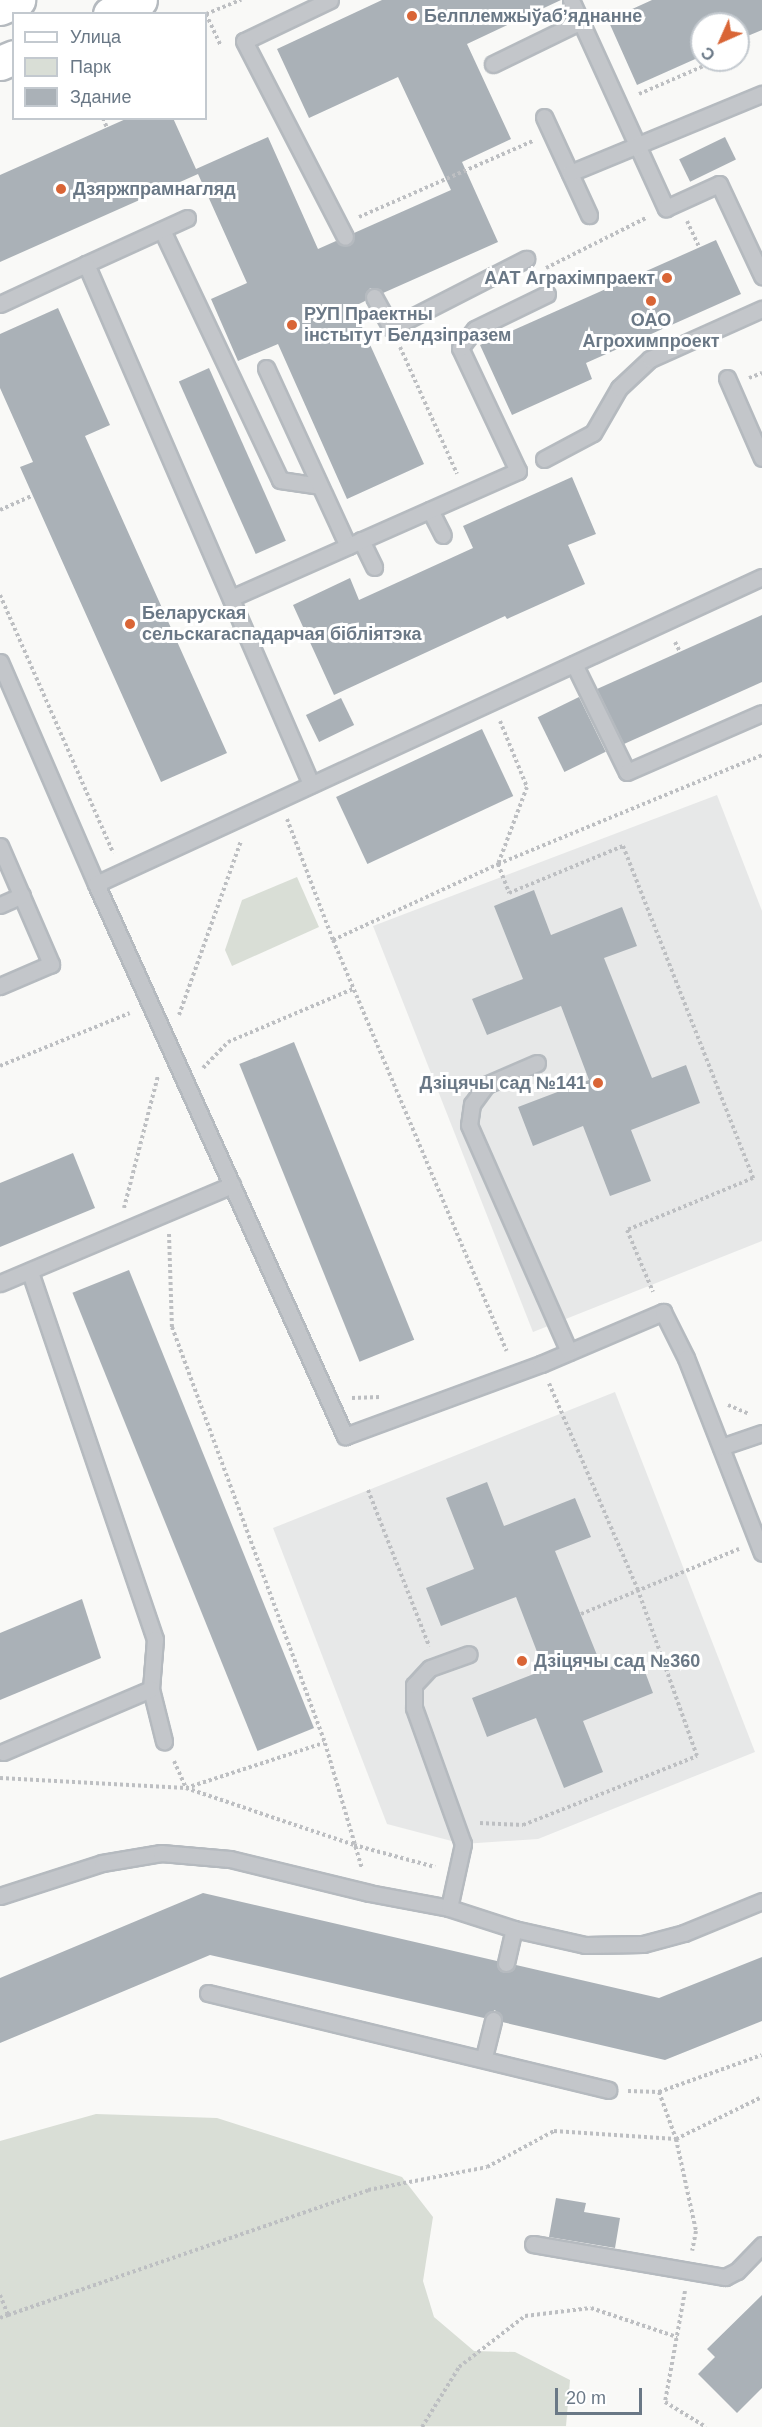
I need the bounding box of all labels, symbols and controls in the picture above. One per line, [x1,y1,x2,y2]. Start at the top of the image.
place label: Белплемжыўабʼяднанне [424,5,642,27]
marker: Белплемжыўабʼяднанне [405,9,419,23]
legend [12,12,207,120]
north arrow [690,12,750,72]
text: Улица [70,27,121,47]
text: С [698,44,718,64]
text: Парк [70,57,111,77]
text: Здание [70,87,131,107]
place label: Дзяржпрамнагляд [73,178,236,200]
marker: Дзяржпрамнагляд [54,182,68,196]
place label: ААТ Аграхімпраект [484,267,655,289]
marker: ААТ Аграхімпраект [660,271,674,285]
marker: ОАО Агрохимпроект [644,294,658,308]
place label: РУП Праектны інстытут Белдзіпразем [304,304,511,346]
place label: ОАО Агрохимпроект [582,310,720,352]
marker: РУП Праектны інстытут Белдзіпразем [285,318,299,332]
place label: Беларуская сельскагаспадарчая бібліятэка [142,603,421,646]
marker: Беларуская сельскагаспадарчая бібліятэка [123,617,137,631]
place label: Дзіцячы сад №141 [420,1072,586,1094]
marker: Дзіцячы сад №141 [591,1076,605,1090]
place label: Дзіцячы сад №360 [534,1650,700,1672]
marker: Дзіцячы сад №360 [515,1654,529,1668]
scale bar [558,2376,645,2414]
text: 20 m [566,2388,606,2408]

